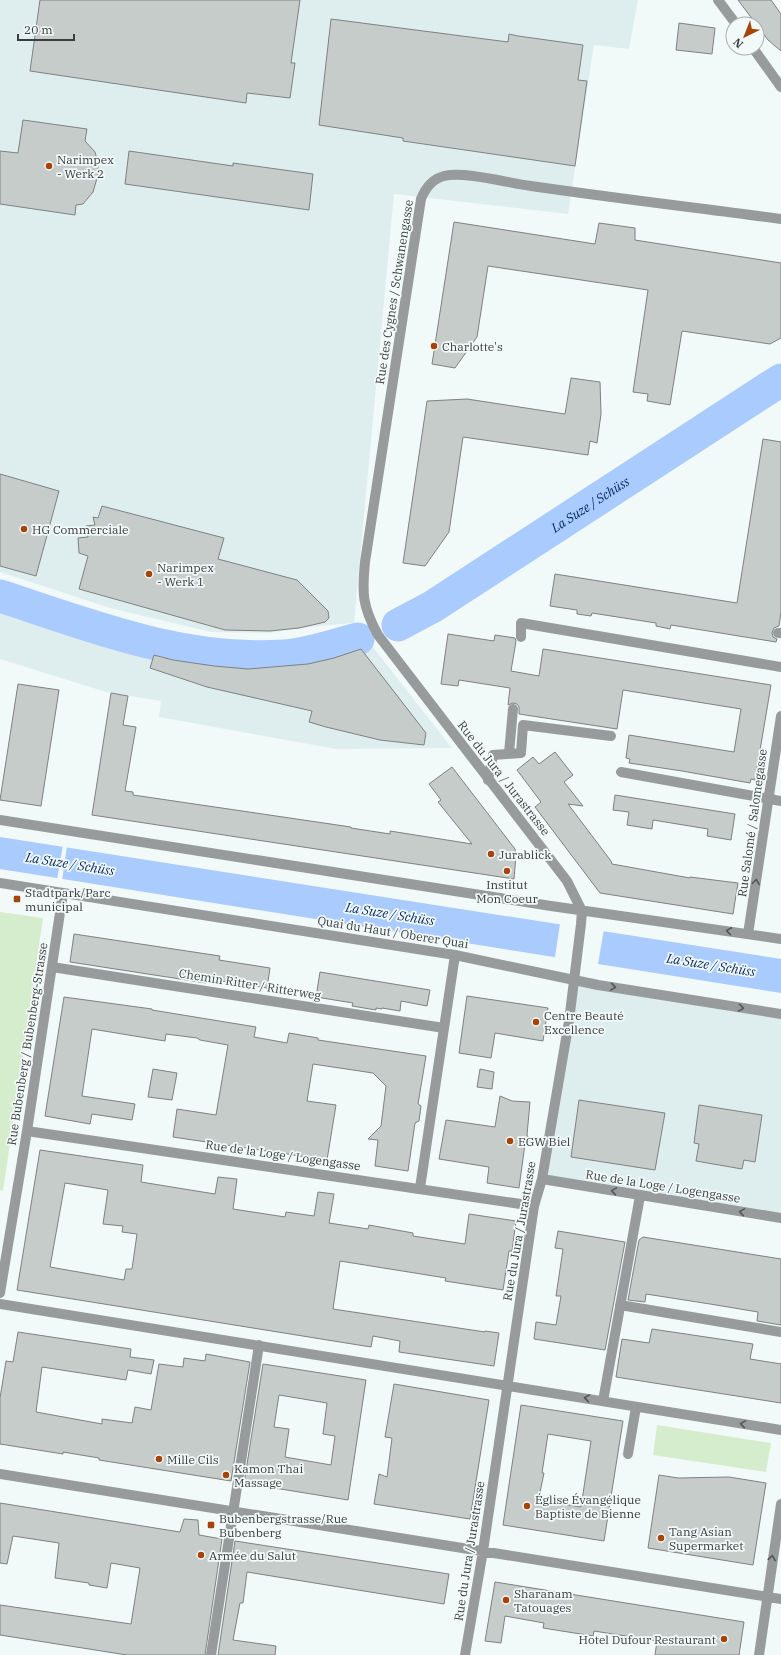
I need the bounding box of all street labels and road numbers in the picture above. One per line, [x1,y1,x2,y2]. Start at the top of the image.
street label: Rue des Cygnes / Schwanengasse [372,199,416,385]
street label: Rue du Jura / Jurastrasse [455,718,553,838]
street label: Rue Salomé / Salomegasse [734,748,770,898]
street label: Quai du Haut / Oberer Quai [316,913,470,951]
street label: Rue Bubenberg / Bubenberg-Strasse [4,942,50,1146]
street label: Chemin Ritter / Ritterweg [178,965,323,1003]
street label: Rue de la Loge / Logengasse [205,1137,361,1173]
street label: Rue du Jura / Jurastrasse [499,1160,539,1302]
street label: Rue de la Loge / Logengasse [585,1166,741,1206]
street label: Rue du Jura / Jurastrasse [451,1480,487,1622]

